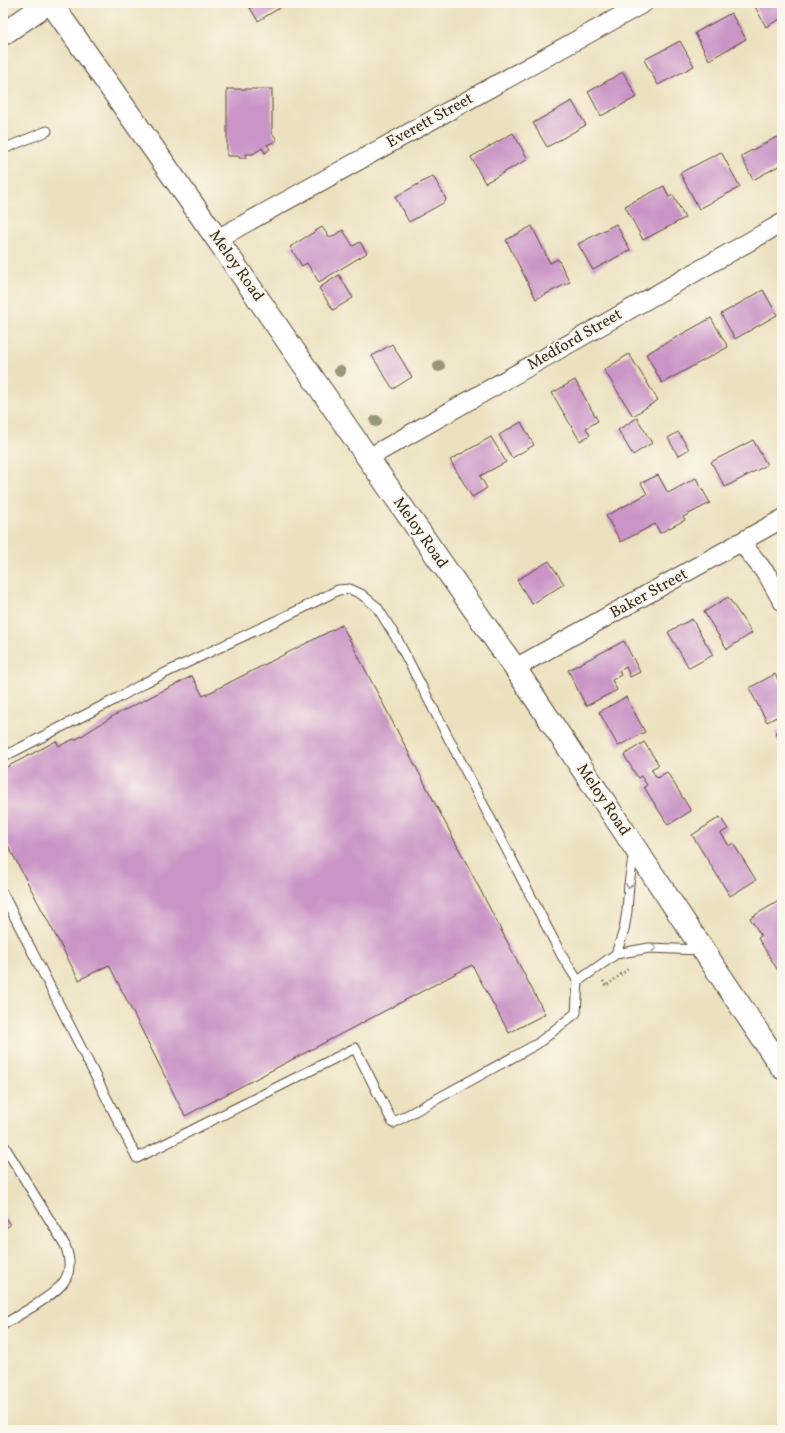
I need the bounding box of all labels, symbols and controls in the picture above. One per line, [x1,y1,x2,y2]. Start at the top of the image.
street label: Everett Street [383,88,478,154]
street label: Meloy Road [203,226,269,306]
street label: Medford Street [524,304,627,376]
street label: Meloy Road [387,493,453,573]
street label: Baker Street [606,563,692,624]
street label: Meloy Road [571,760,635,840]
one-way arrow [625,883,634,889]
one-way arrow [651,944,657,952]

